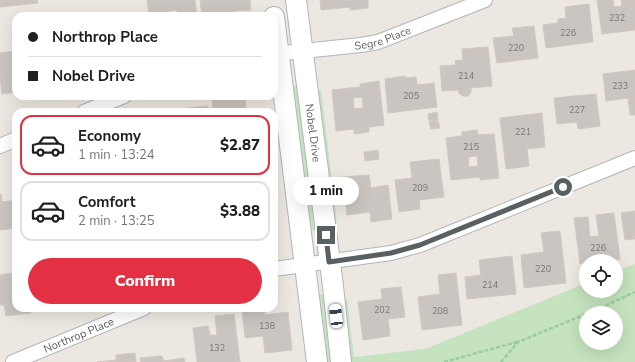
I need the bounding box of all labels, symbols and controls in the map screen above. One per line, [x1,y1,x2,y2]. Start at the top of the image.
house number: 232 [609,12,625,24]
street label: Segre Place [354,22,413,53]
text: Northrop Place [52,27,158,47]
house number: 226 [560,27,576,39]
house number: 220 [508,42,524,54]
text: Nobel Drive [52,66,135,86]
house number: 214 [458,70,475,82]
house number: 233 [612,80,628,92]
house number: 205 [403,90,419,102]
street label: Nobel Drive [302,103,324,163]
house number: 227 [569,104,585,116]
text: Economy [78,126,141,146]
house number: 221 [515,126,531,138]
icon: car [30,127,66,163]
text: $2.87 [220,135,260,155]
house number: 215 [463,141,479,153]
text: 1 min · 13:24 [78,146,154,164]
callout: 1 min [293,177,359,205]
route start [554,178,572,196]
text: 1 min [309,182,343,200]
house number: 209 [412,182,428,194]
text: Comfort [78,192,135,212]
icon: car [30,193,66,229]
text: $3.88 [220,201,260,221]
text: 2 min · 13:25 [78,212,154,230]
route end [317,226,335,244]
house number: 226 [590,242,606,254]
map controls [579,254,623,350]
button: locate [579,254,623,298]
button: Confirm [28,258,262,304]
house number: 220 [535,263,551,275]
house number: 214 [482,279,499,291]
car [329,303,343,329]
house number: 202 [374,304,390,316]
house number: 208 [432,305,448,317]
button: layers [579,306,623,350]
street label: Northrop Place [41,314,116,356]
house number: 138 [259,320,275,332]
house number: 132 [209,342,225,354]

